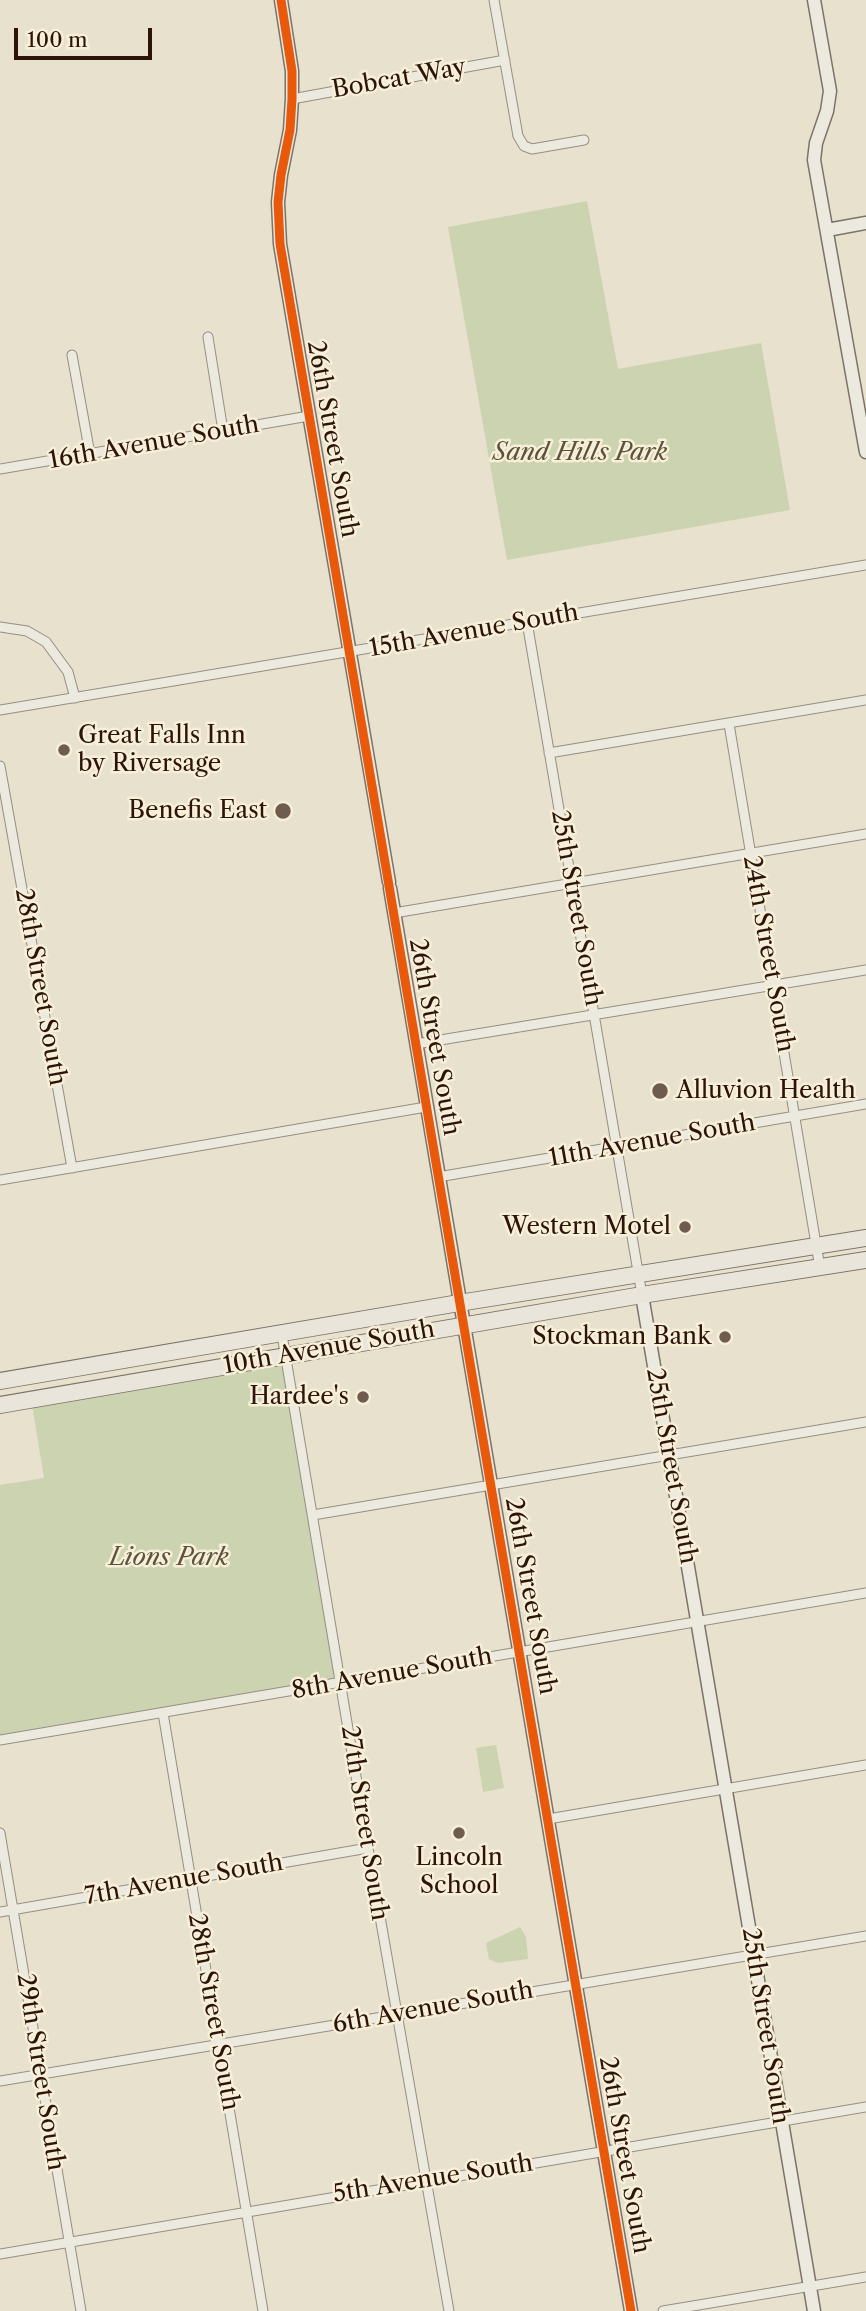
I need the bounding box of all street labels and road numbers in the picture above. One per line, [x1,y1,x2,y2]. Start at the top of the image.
street label: Bobcat Way [330,53,468,105]
street label: 26th Street South [300,338,364,540]
street label: 16th Avenue South [47,410,261,476]
street label: 15th Avenue South [367,598,581,664]
street label: 25th Street South [545,808,607,1008]
street label: 24th Street South [737,853,799,1055]
street label: 28th Street South [8,886,72,1088]
street label: 26th Street South [402,936,466,1138]
street label: 11th Avenue South [547,1109,757,1173]
street label: 10th Avenue South [221,1315,437,1381]
street label: 25th Street South [640,1366,702,1566]
street label: 26th Street South [498,1495,562,1697]
street label: 8th Avenue South [289,1642,495,1706]
street label: 27th Street South [334,1723,394,1923]
street label: 7th Avenue South [83,1848,285,1912]
street label: 28th Street South [181,1911,245,2113]
street label: 25th Street South [735,1926,795,2126]
street label: 29th Street South [10,1971,70,2173]
street label: 6th Avenue South [331,1976,535,2040]
street label: 26th Street South [592,2054,656,2256]
street label: 5th Avenue South [331,2149,535,2209]

